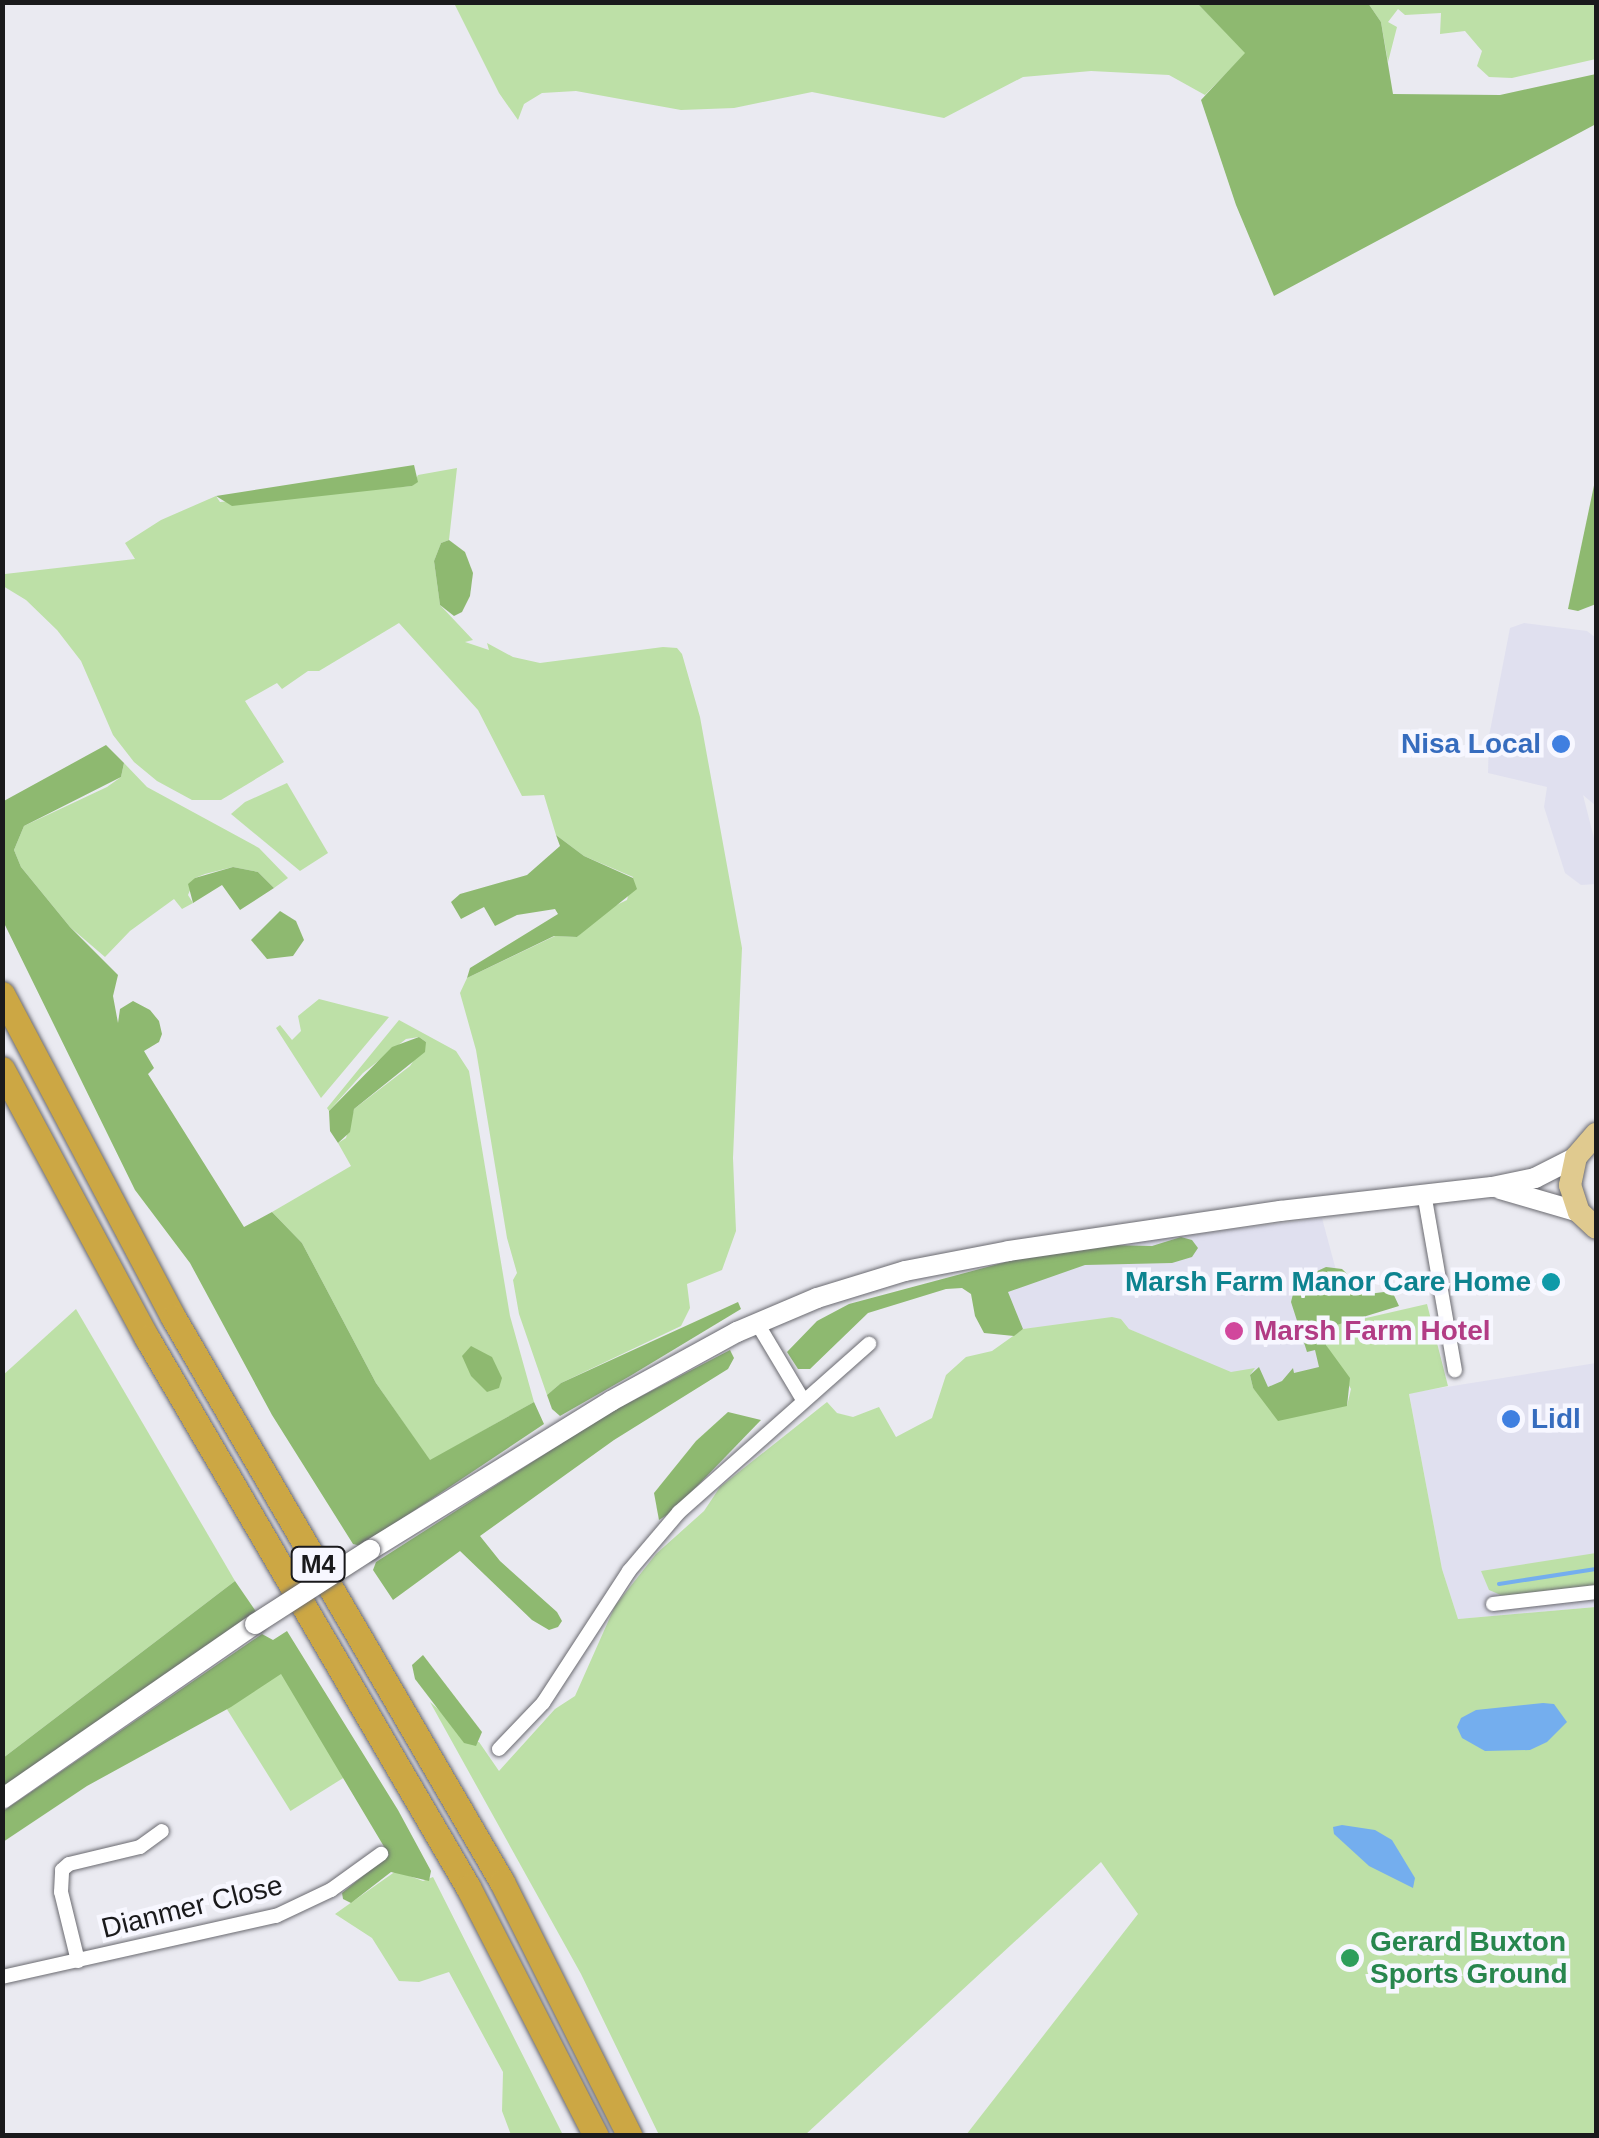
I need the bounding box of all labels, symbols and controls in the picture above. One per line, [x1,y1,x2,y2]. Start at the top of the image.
place label: Nisa Local [1401,727,1541,761]
marker: Nisa Local [1550,733,1572,755]
place label: Marsh Farm Manor Care Home [1125,1265,1531,1299]
marker: Marsh Farm Manor Care Home [1540,1271,1562,1293]
place label: Marsh Farm Hotel [1254,1314,1490,1348]
marker: Marsh Farm Hotel [1223,1320,1245,1342]
place label: Lidl [1531,1402,1581,1436]
marker: Lidl [1500,1408,1522,1430]
road number: M4 [290,1544,346,1584]
street label: Dianmer Close [98,1868,286,1946]
place label: Gerard Buxton Sports Ground [1370,1925,1568,1991]
marker: Gerard Buxton Sports Ground [1339,1947,1361,1969]

